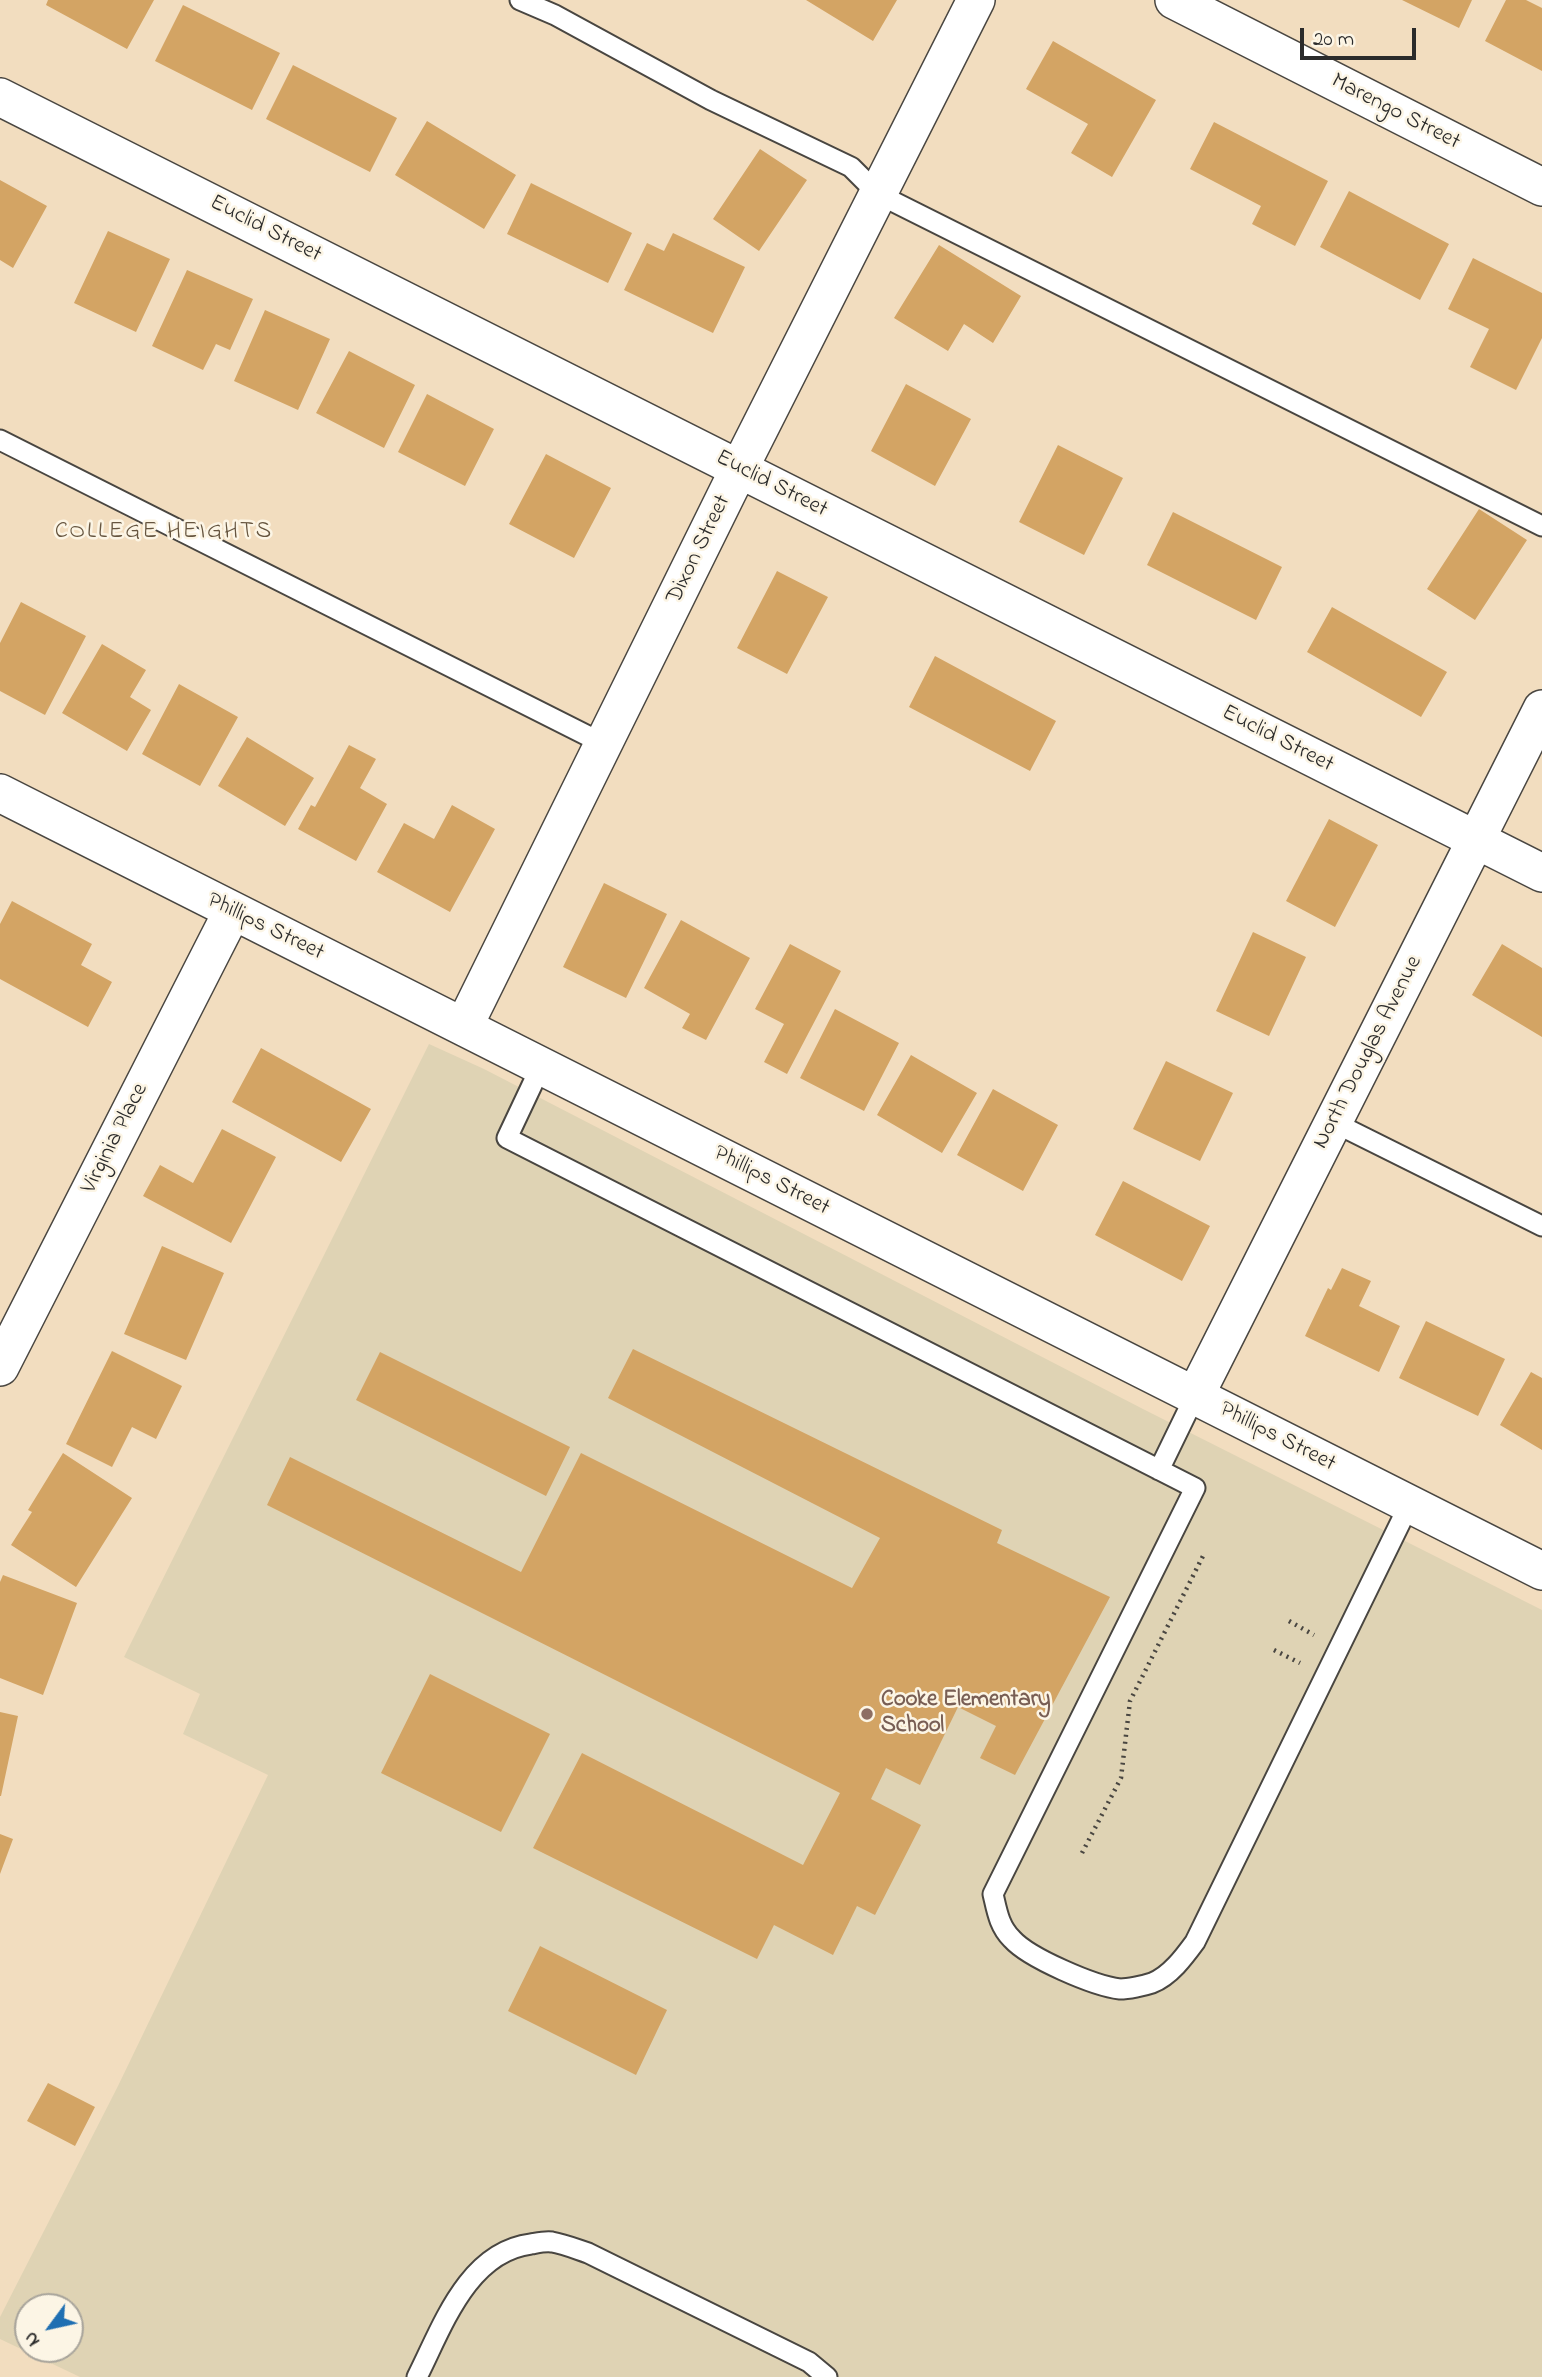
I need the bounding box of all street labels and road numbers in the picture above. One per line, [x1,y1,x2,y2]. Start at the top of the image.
street label: Marengo Street [1326,69,1464,157]
street label: Euclid Street [204,190,326,270]
street label: Euclid Street [710,445,832,525]
street label: Dixon Street [662,491,738,609]
street label: Euclid Street [1216,700,1338,780]
street label: Phillips Street [202,888,328,968]
street label: North Douglas Avenue [1308,952,1430,1154]
street label: Virginia Place [76,1079,156,1199]
street label: Phillips Street [708,1141,834,1223]
street label: Phillips Street [1214,1397,1340,1479]

